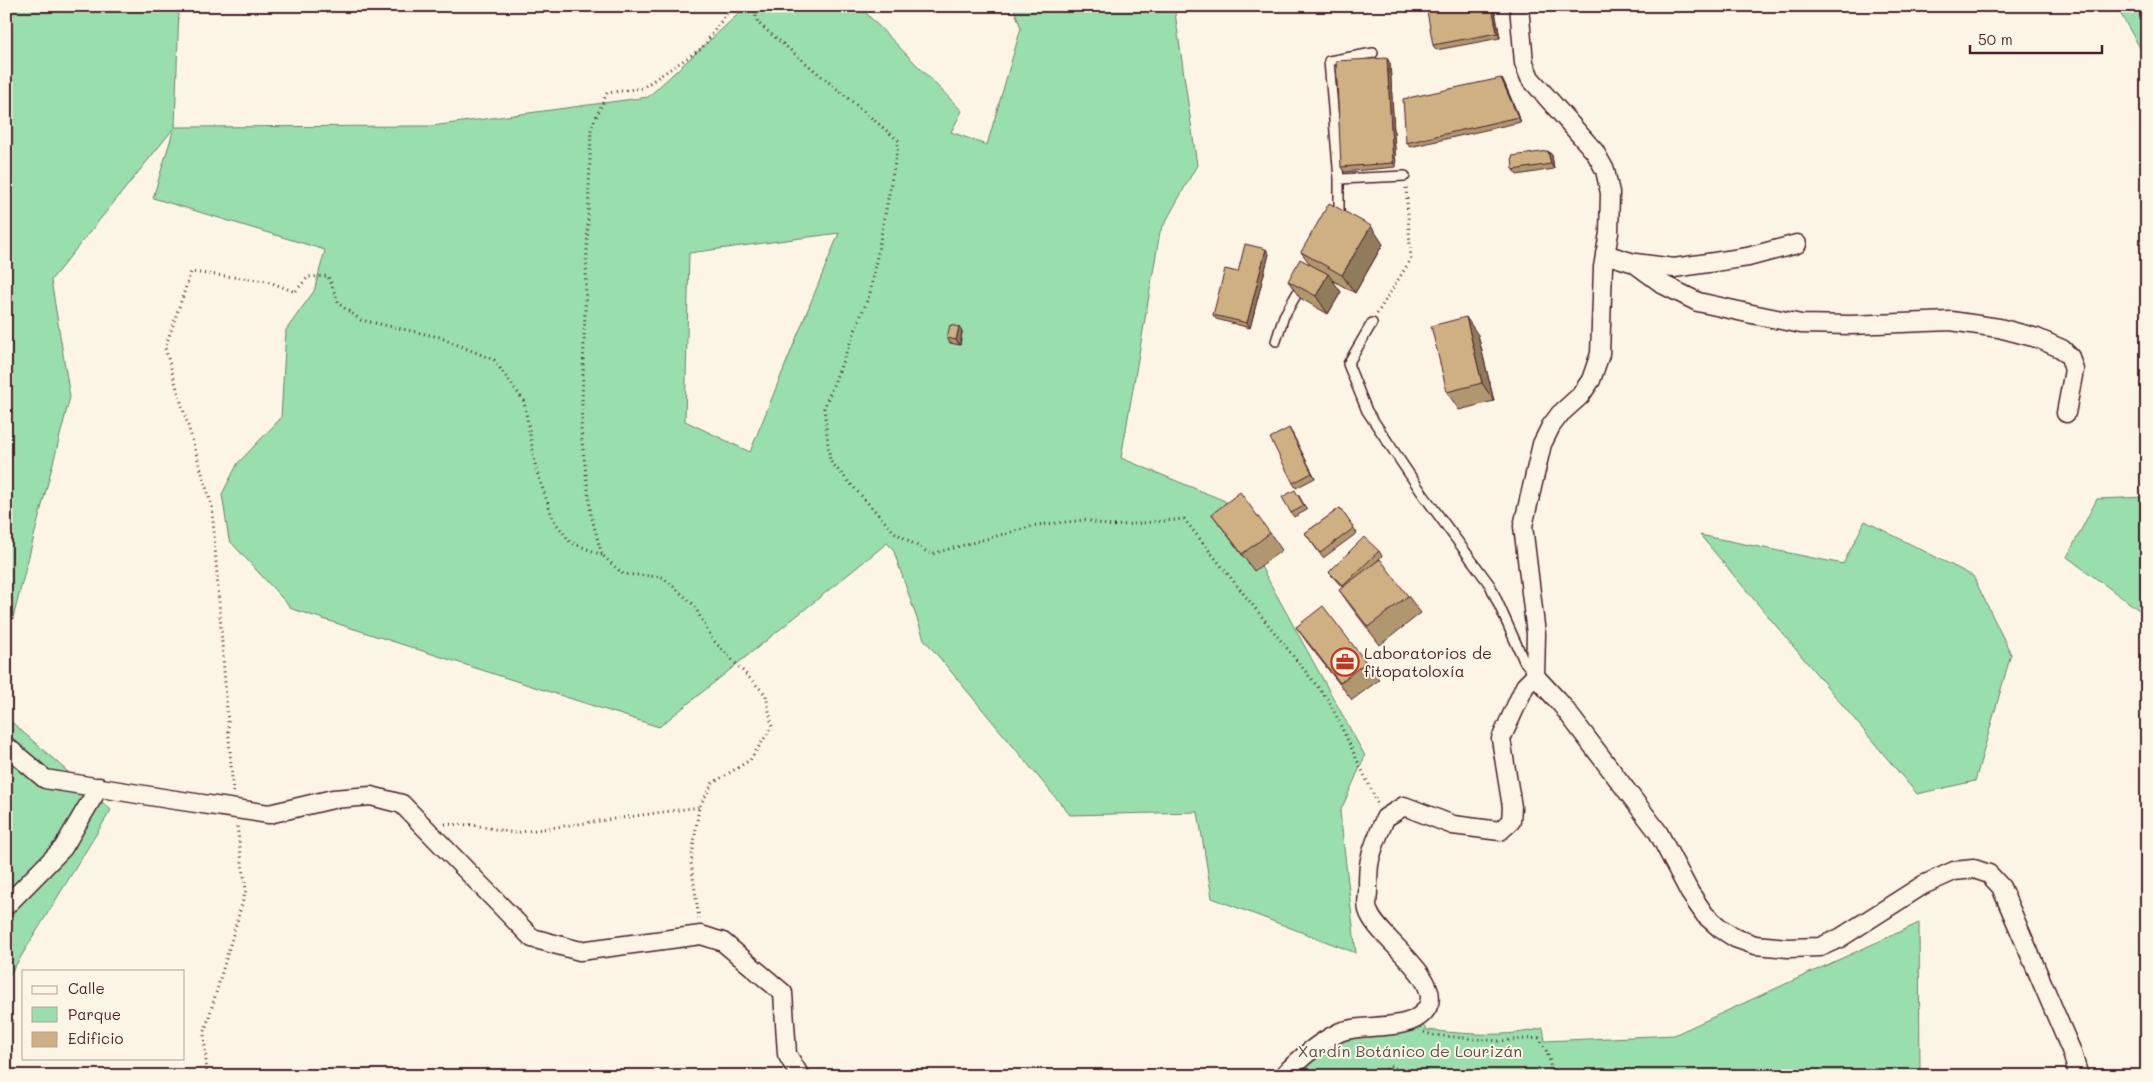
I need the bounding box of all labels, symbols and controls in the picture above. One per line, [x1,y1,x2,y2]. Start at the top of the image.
scale bar [1970,22,2103,54]
text: 50 m [1978,29,2013,49]
place label: Laboratorios de fitopatoloxía [1364,642,1492,681]
office icon: Laboratorios de fitopatoloxía [1330,647,1360,677]
legend [22,970,185,1060]
text: Calle [68,978,105,998]
text: Parque [68,1004,121,1024]
text: Edificio [68,1028,124,1048]
park label: Xardín Botánico de Lourizán [1298,1040,1522,1061]

